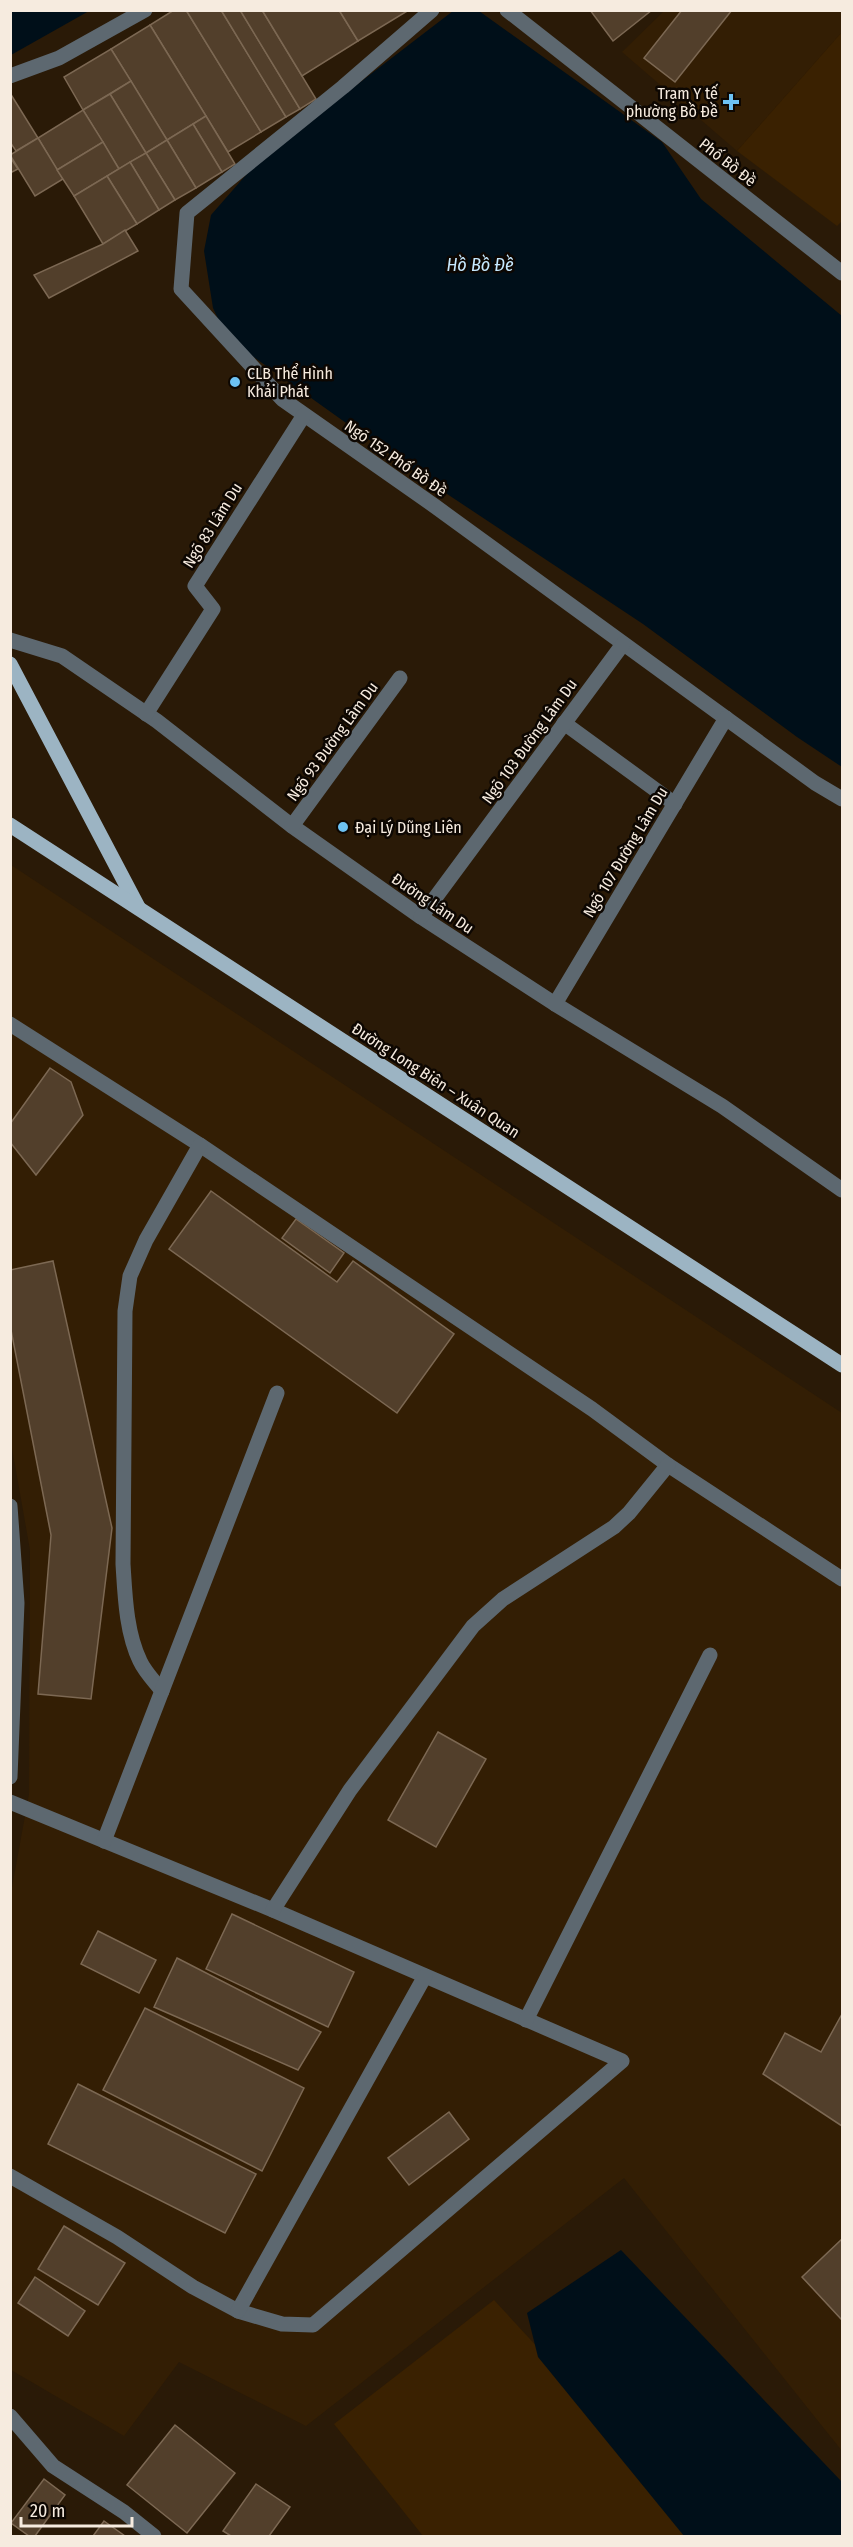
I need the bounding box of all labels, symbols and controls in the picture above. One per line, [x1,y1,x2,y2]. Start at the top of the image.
place label: Trạm Y tế phường Bồ Đề [626,83,718,121]
marker: Trạm Y tế phường Bồ Đề [722,93,740,111]
street label: Phố Bồ Đề [695,134,761,191]
water label: Hồ Bồ Đề [446,254,514,276]
place label: CLB Thể Hình Khải Phát [247,363,333,401]
marker: CLB Thể Hình Khải Phát [228,375,242,389]
street label: Ngõ 152 Phố Bồ Đề [341,415,451,501]
street label: Ngõ 83 Lâm Du [179,479,246,571]
street label: Ngõ 103 Đường Lâm Du [478,675,581,807]
street label: Ngõ 93 Đường Lâm Du [283,678,382,805]
street label: Ngõ 107 Đường Lâm Du [579,784,672,921]
place label: Đại Lý Dũng Liên [355,818,462,837]
marker: Đại Lý Dũng Liên [336,820,350,834]
street label: Đường Lâm Du [388,869,477,938]
street label: Đường Long Biên – Xuân Quan [348,1019,523,1142]
scale bar [21,2490,132,2528]
text: 20 m [30,2500,65,2522]

